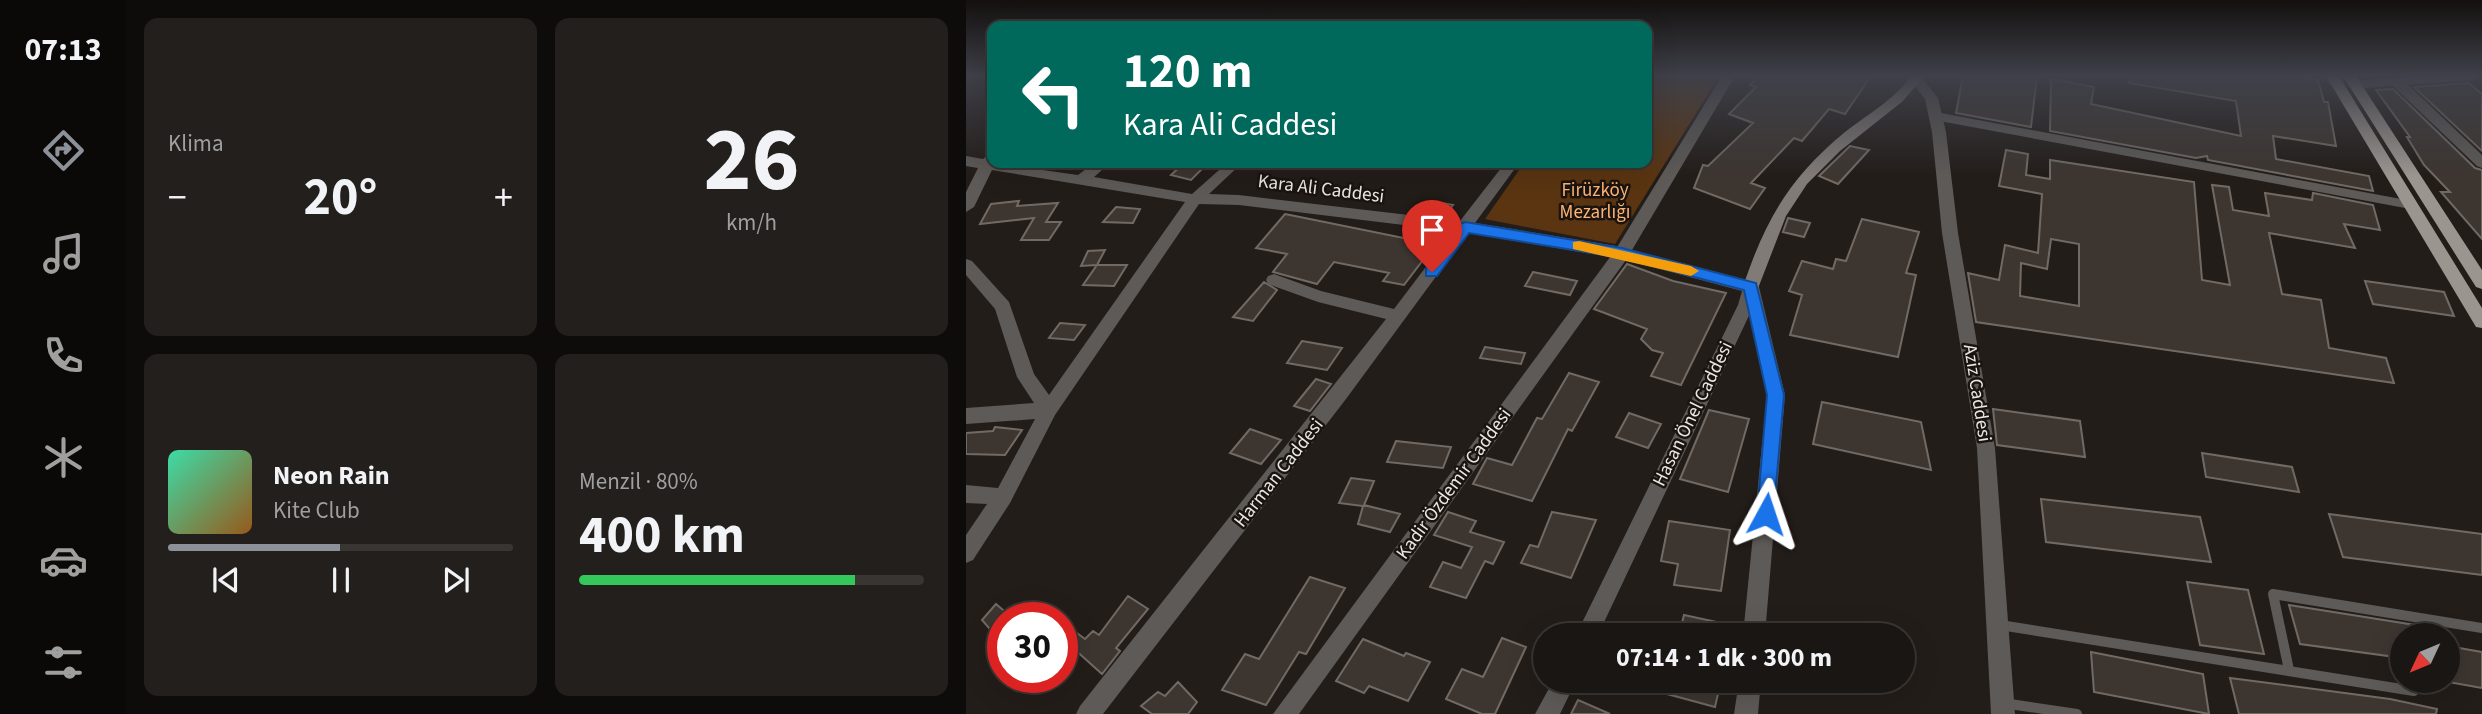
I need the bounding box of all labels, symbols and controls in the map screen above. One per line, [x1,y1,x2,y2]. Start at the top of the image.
text: 07:13 [24,27,102,73]
text: 120 m [1123,37,1252,107]
icon: left [1008,49,1099,140]
text: 26 [703,96,800,225]
text: Kara Ali Caddesi [1123,102,1337,148]
icon: directions [39,126,88,175]
text: Klima [168,127,224,160]
text: 20° [304,161,377,235]
street label: Kara Ali Caddesi [1256,168,1386,210]
text: − [168,171,187,225]
text: + [494,171,513,225]
park label: Firüzköy Mezarlığı [1560,177,1630,226]
pin [1402,200,1462,272]
text: km/h [726,206,777,239]
icon: arrive [1413,211,1451,249]
icon: music [39,229,88,278]
icon: phone [39,331,88,380]
street label: Hasan Önel Caddesi [1646,337,1740,491]
street label: Aziz Caddesi [1956,342,1998,444]
street label: Kadir Özdemir Caddesi [1390,403,1518,565]
street label: Harman Caddesi [1228,413,1330,533]
icon: climate [39,433,88,482]
text: Neon Rain [273,457,390,494]
text: Menzil · 80% [579,465,698,498]
position arrow [1729,477,1803,551]
text: Kite Club [273,494,360,527]
text: 400 km [579,499,745,573]
icon: car [39,536,88,585]
icon: previous [207,561,245,599]
icon: pause [322,561,360,599]
icon: next [437,561,475,599]
speed limit sign: 30 [987,602,1078,693]
north arrow [2390,623,2460,693]
map controls [2390,623,2460,693]
icon: filters [39,638,88,687]
text: 07:14 · 1 dk · 300 m [1616,639,1832,676]

